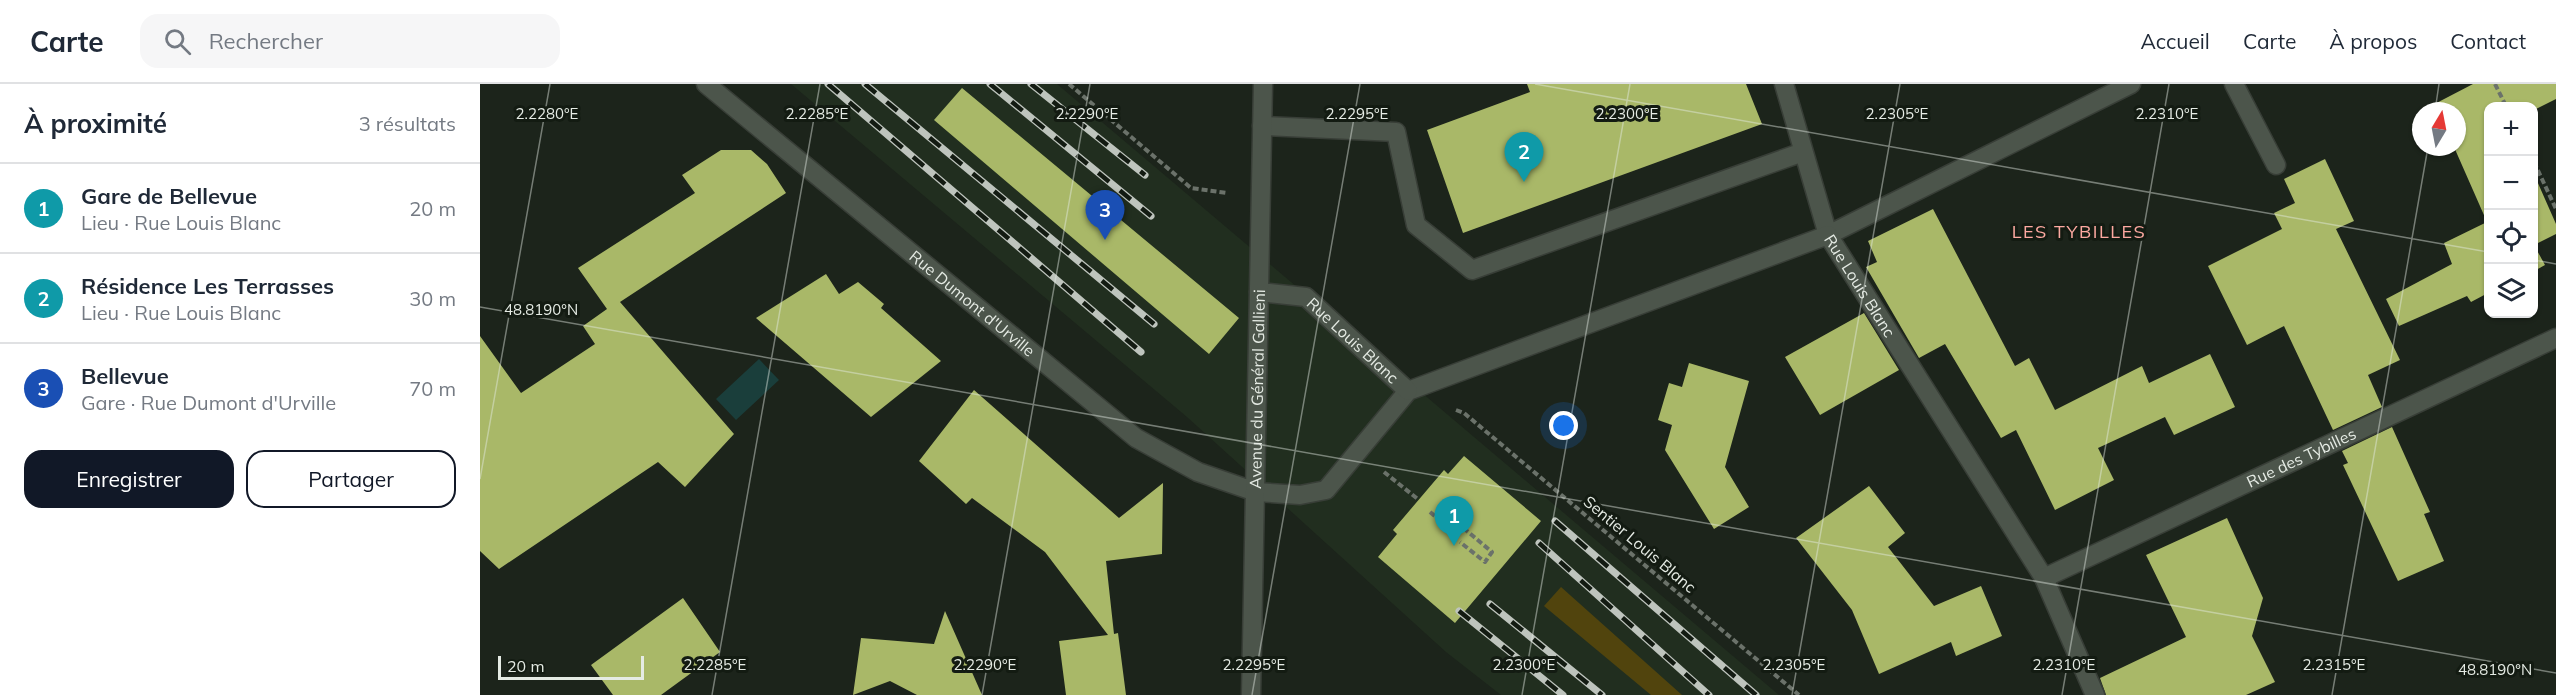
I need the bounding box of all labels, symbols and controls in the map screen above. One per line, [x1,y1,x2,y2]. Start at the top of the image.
search box [140,14,560,68]
text: Carte [30,24,104,59]
icon: search [161,25,194,58]
text: Rechercher [209,27,323,55]
text: Accueil [2140,28,2210,54]
text: Carte [2243,28,2296,54]
text: À propos [2329,28,2417,54]
text: Contact [2450,28,2526,54]
north arrow [2412,102,2466,156]
map controls [2484,102,2538,318]
button: + [2484,102,2538,156]
text: 2.2280°E [516,104,579,123]
text: 2.2285°E [786,104,849,123]
text: 2.2290°E [1056,104,1119,123]
text: 2.2295°E [1326,104,1389,123]
text: 2.2300°E [1596,104,1659,123]
text: 2.2305°E [1866,104,1929,123]
text: 2.2310°E [2136,104,2199,123]
text: À proximité [24,107,167,140]
text: 3 résultats [359,111,456,136]
pin: 2 [1504,132,1544,182]
button: − [2484,156,2538,210]
text: Gare de Bellevue [81,182,257,210]
pin: 3 [1086,190,1124,240]
text: 1 [38,196,50,221]
text: 20 m [409,196,456,221]
text: Lieu · Rue Louis Blanc [81,210,281,235]
button: locate [2484,210,2538,264]
district label: LES TYBILLES [2012,220,2146,243]
street label: Rue Louis Blanc [1820,230,1900,341]
street label: Rue Dumont d'Urville [906,246,1039,361]
button: layers [2484,264,2538,318]
text: Résidence Les Terrasses [81,272,334,300]
text: 2 [38,286,50,311]
text: 30 m [409,286,456,311]
street label: Avenue du Général Gallieni [1245,289,1269,489]
street label: Rue Louis Blanc [1303,293,1403,388]
text: Lieu · Rue Louis Blanc [81,300,281,325]
text: 48.8190°N [504,300,578,319]
text: Bellevue [81,362,169,390]
text: 3 [38,376,50,401]
text: 70 m [409,376,456,401]
text: Gare · Rue Dumont d'Urville [81,390,336,415]
your location [1549,411,1578,440]
street label: Rue des Tybilles [2243,423,2359,492]
button: Enregistrer [24,450,234,508]
button: Partager [246,450,456,508]
street label: Sentier Louis Blanc [1580,491,1700,597]
pin: 1 [1434,496,1474,546]
scale bar [498,653,644,680]
text: 2.2285°E [684,655,747,674]
text: 2.2290°E [954,655,1017,674]
text: 2.2295°E [1223,655,1286,674]
text: 2.2300°E [1493,655,1556,674]
text: 2.2305°E [1763,655,1826,674]
text: 2.2310°E [2033,655,2096,674]
text: 2.2315°E [2303,655,2366,674]
text: 20 m [507,656,544,676]
text: 48.8190°N [2458,660,2532,679]

